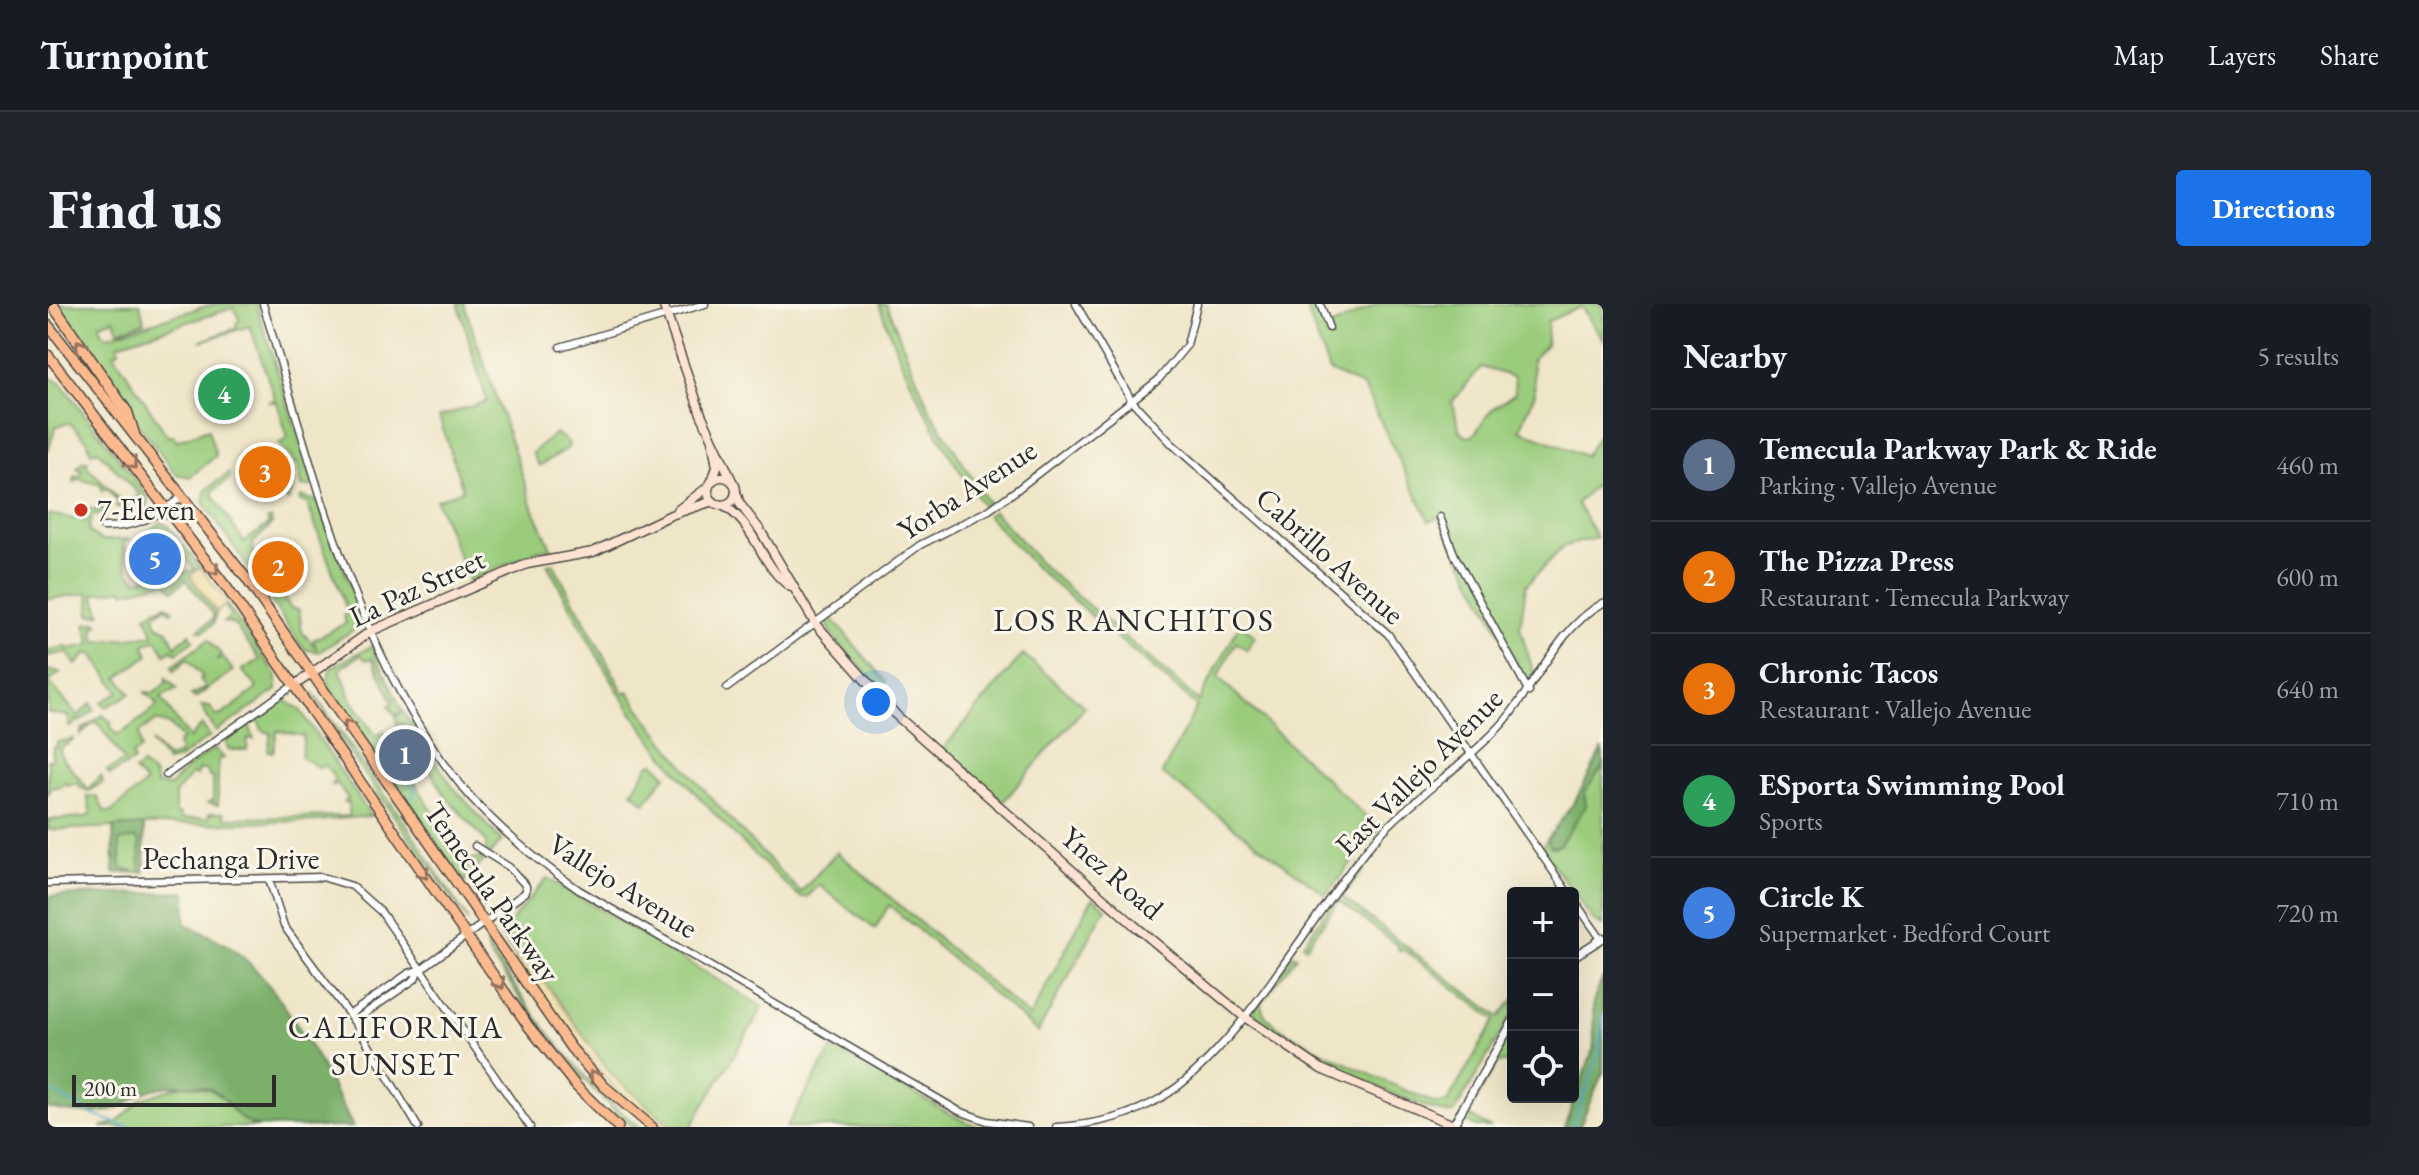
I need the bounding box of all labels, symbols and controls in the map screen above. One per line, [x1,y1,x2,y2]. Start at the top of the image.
text: Turnpoint [40,31,208,80]
text: Map [2114,37,2164,73]
text: Layers [2208,37,2276,73]
text: Share [2320,37,2379,73]
button: Directions [2176,170,2371,246]
text: Find us [48,172,222,245]
text: Nearby [1683,334,1787,378]
one-way arrow [74,339,89,353]
text: 5 results [2258,339,2339,373]
pin: 4 [198,364,250,424]
text: Temecula Parkway Park & Ride [1759,429,2157,468]
street label: Yorba Avenue [890,430,1044,549]
pin: 3 [239,442,291,502]
text: 1 [1702,448,1716,482]
text: 460 m [2276,448,2339,482]
one-way arrow [122,455,137,469]
text: Parking · Vallejo Avenue [1759,468,1997,502]
street label: Cabrillo Avenue [1248,478,1413,633]
place label: 7-Eleven [97,490,196,529]
marker: 7-Eleven [72,501,90,519]
pin: 5 [129,529,181,589]
pin: 2 [252,537,304,597]
street label: La Paz Street [343,539,491,636]
text: The Pizza Press [1759,541,1954,580]
text: 2 [1702,560,1716,594]
text: 600 m [2276,560,2339,594]
one-way arrow [204,562,218,576]
text: Restaurant · Temecula Parkway [1759,580,2069,614]
district label: LOS RANCHITOS [993,599,1275,641]
text: Chronic Tacos [1759,653,1938,692]
text: 3 [1702,672,1716,706]
text: 640 m [2276,672,2339,706]
street label: East Vallejo Avenue [1326,679,1511,864]
your location [856,682,896,722]
text: Restaurant · Vallejo Avenue [1759,692,2031,726]
one-way arrow [342,720,357,734]
pin: 1 [379,725,431,785]
text: ESporta Swimming Pool [1759,765,2065,804]
text: 4 [1702,784,1716,818]
text: 710 m [2276,784,2339,818]
street label: Temecula Parkway [415,793,570,991]
text: Sports [1759,804,1823,838]
street label: Ynez Road [1053,817,1172,928]
street label: Vallejo Avenue [541,824,705,947]
street label: Pechanga Drive [142,839,320,878]
one-way arrow [414,865,429,879]
text: Circle K [1759,877,1864,916]
map controls [1507,887,1579,1103]
button: + [1507,887,1579,959]
text: 5 [1702,896,1716,930]
text: 720 m [2276,896,2339,930]
text: Supermarket · Bedford Court [1759,916,2050,950]
button: − [1507,959,1579,1031]
one-way arrow [490,976,505,990]
district label: CALIFORNIA SUNSET [288,1006,504,1085]
button: locate [1507,1031,1579,1103]
one-way arrow [590,1069,604,1084]
scale bar [72,1071,276,1107]
text: 200 m [84,1074,137,1103]

